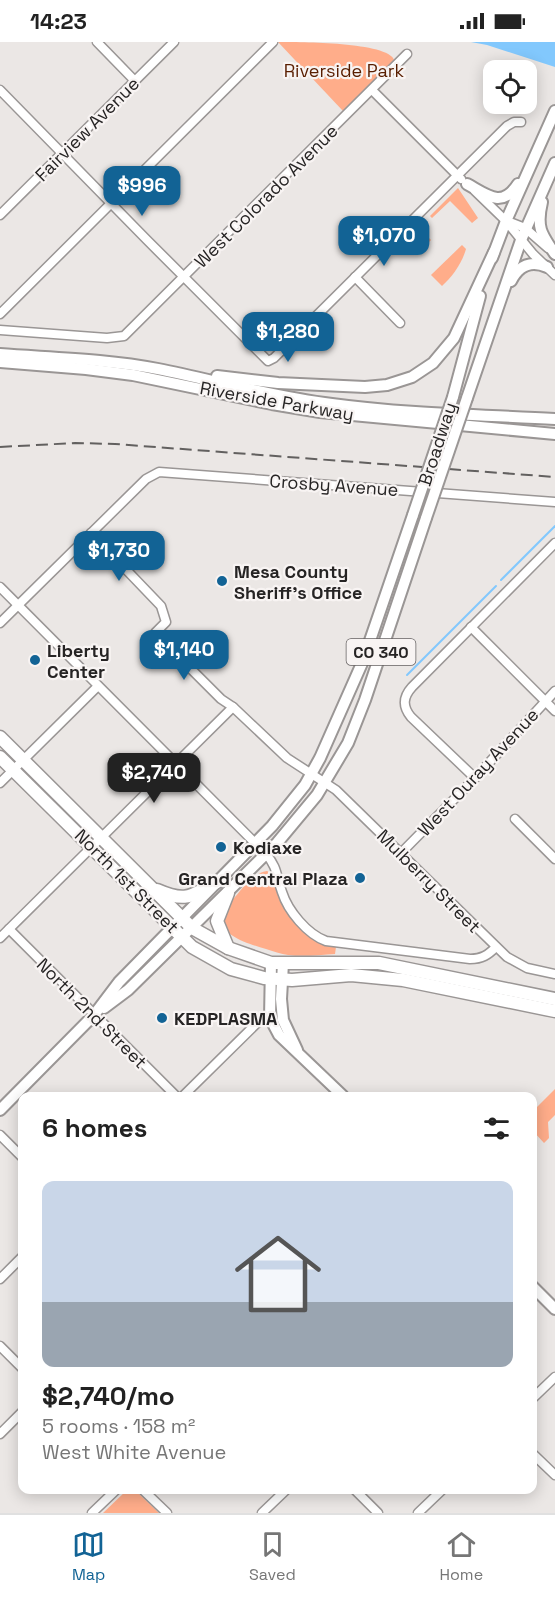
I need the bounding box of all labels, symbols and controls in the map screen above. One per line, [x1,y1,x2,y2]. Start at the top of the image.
text: 14:23 [30,7,87,35]
park label: Riverside Park [284,59,405,82]
map controls [483,60,537,114]
button: locate [483,60,537,114]
street label: Fairview Avenue [30,72,144,186]
street label: West Colorado Avenue [189,119,343,273]
pin: $996 [106,166,178,217]
text: $996 [117,172,167,198]
pin: $1,070 [335,216,433,267]
text: $1,070 [352,222,416,248]
pin: $1,280 [239,312,337,363]
text: $1,280 [256,318,320,344]
street label: Riverside Parkway [198,376,356,426]
street label: Broadway [413,399,461,489]
street label: Crosby Avenue [269,469,399,501]
pin: $1,730 [70,531,168,582]
text: $1,730 [88,537,150,563]
place label: Mesa County Sheriff's Office [234,560,362,604]
marker: Mesa County Sheriff's Office [215,574,229,588]
pin: $1,140 [135,630,233,681]
text: $1,140 [154,636,214,662]
place label: Liberty Center [47,639,110,683]
road number: CO 340 [346,639,416,665]
marker: Liberty Center [28,653,42,667]
street label: West Ouray Avenue [413,703,543,841]
pin: $2,740 [105,753,203,804]
text: $2,740 [121,759,187,785]
street label: North 1st Street [70,824,184,938]
street label: Mulberry Street [372,824,486,938]
place label: Kodiaxe [233,836,302,859]
marker: Kodiaxe [214,840,228,854]
place label: Grand Central Plaza [178,867,349,890]
marker: Grand Central Plaza [353,871,367,885]
street label: North 2nd Street [32,953,152,1073]
place label: KEDPLASMA [174,1007,278,1030]
marker: KEDPLASMA [155,1011,169,1025]
text: 6 homes [42,1111,147,1145]
icon: filters [480,1112,513,1145]
icon: home [224,1220,332,1328]
text: $2,740/mo [42,1379,175,1413]
text: 5 rooms · 158 m² [42,1413,195,1439]
text: West White Avenue [42,1439,226,1465]
tab: Map [72,1528,105,1585]
tab: Saved [249,1528,296,1585]
tab: Home [439,1528,483,1585]

